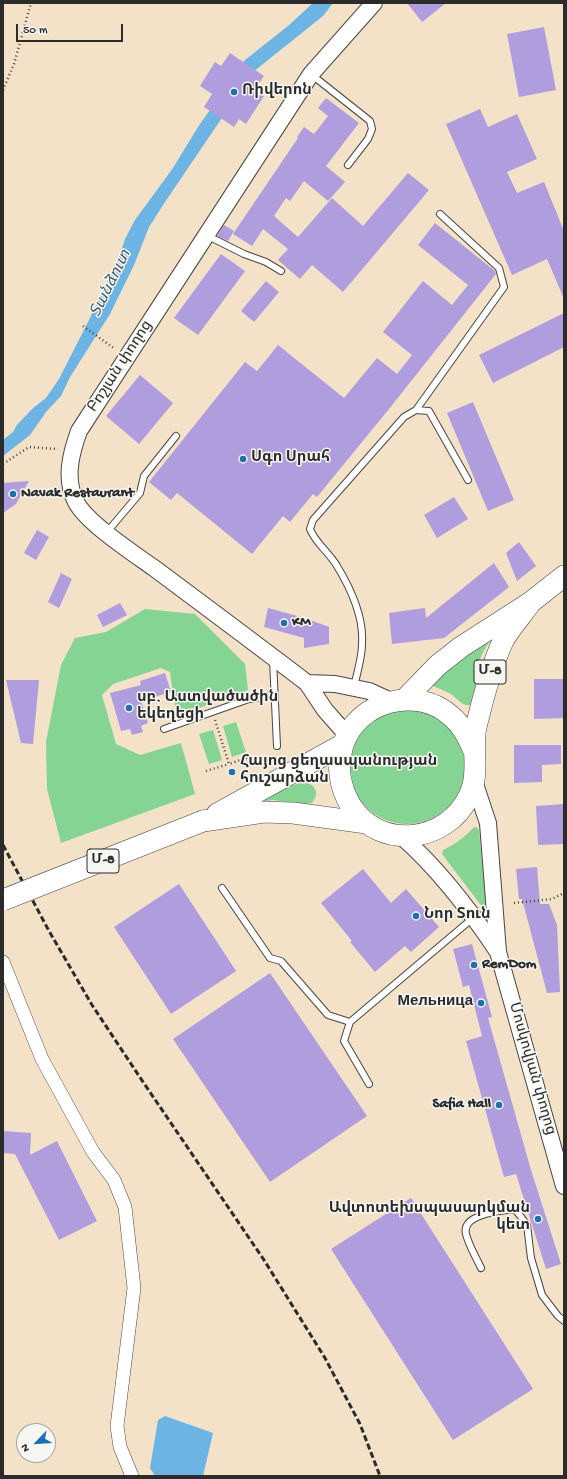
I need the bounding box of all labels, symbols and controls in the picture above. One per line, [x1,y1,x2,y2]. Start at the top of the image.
scale bar [18,16,125,42]
text: 50 m [23,24,48,38]
place label: Ռիվերոն [242,83,312,101]
marker: Ռիվերոն [229,87,239,97]
water label: Տանձուտ [88,247,136,321]
street label: Բոշյան փողոց [85,318,157,416]
place label: Սգո Սրահ [251,450,330,468]
marker: Սգո Սրահ [238,454,248,464]
place label: Navak Restaurant [21,485,134,503]
marker: Navak Restaurant [8,489,18,499]
place label: KM [292,614,311,632]
marker: KM [279,618,289,628]
road number: Մ-8 [474,660,506,684]
place label: սբ. Աստվածածին եկեղեցի [137,690,278,725]
marker: սբ. Աստվածածին եկեղեցի [124,703,134,713]
place label: Հայոց ցեղասպանության հուշարձան [240,754,437,789]
marker: Հայոց ցեղասպանության հուշարձան [227,767,237,777]
road number: Մ-8 [87,849,119,873]
place label: Նոր Տուն [424,907,490,925]
marker: Նոր Տուն [411,911,421,921]
place label: RemDom [482,956,536,974]
marker: RemDom [469,960,479,970]
place label: Мельница [397,994,473,1012]
marker: Мельница [476,998,486,1008]
street label: Մոսկովյան փողոց [503,1001,559,1137]
place label: Safia Hall [432,1096,491,1114]
marker: Safia Hall [494,1100,504,1110]
place label: Ավտոտեխսպասարկման կետ [329,1201,530,1236]
marker: Ավտոտեխսպասարկման կետ [533,1214,543,1224]
north arrow [16,1423,56,1463]
text: N [19,1442,33,1453]

